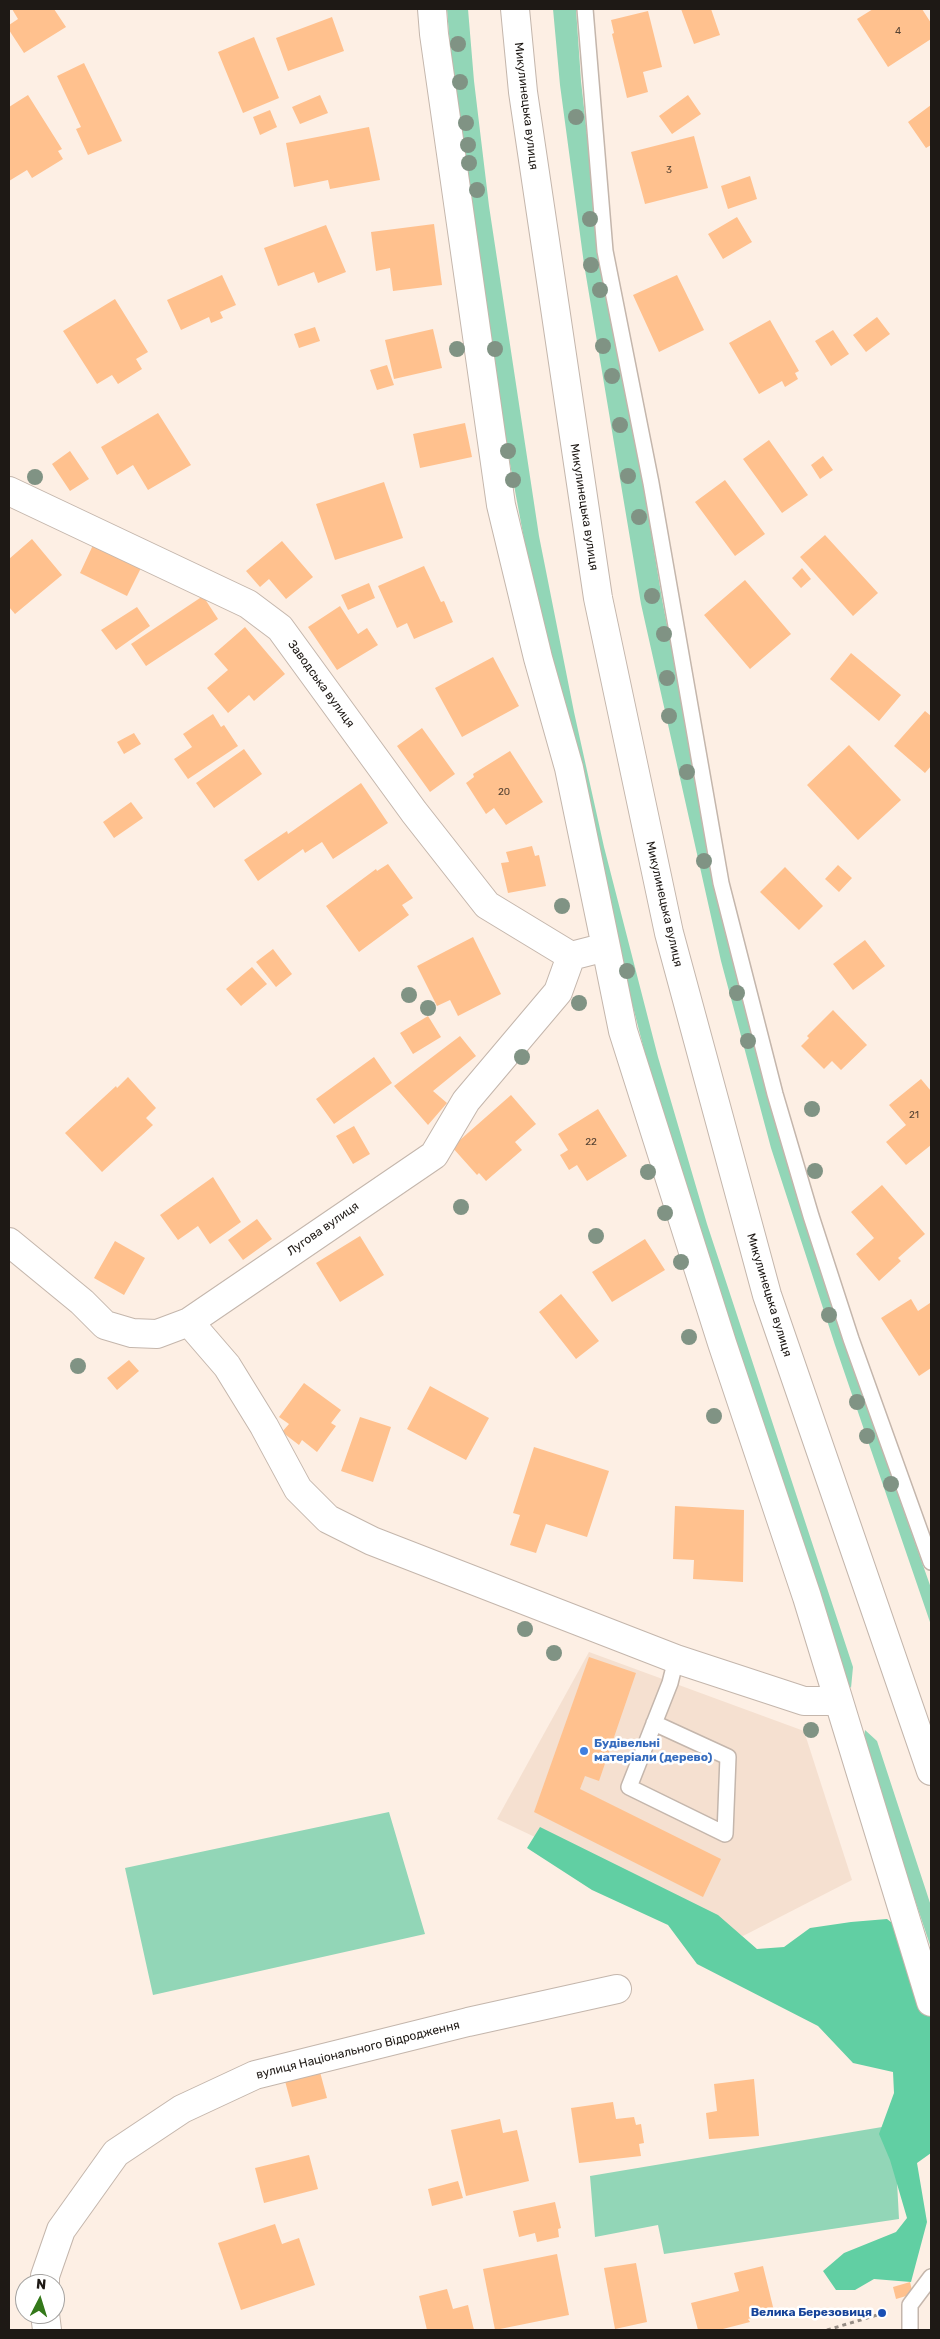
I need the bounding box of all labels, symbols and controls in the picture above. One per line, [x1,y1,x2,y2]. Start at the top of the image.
house number: 4 [895,25,901,37]
street label: Микулинецька вулиця [511,41,541,171]
house number: 3 [666,164,672,176]
street label: Микулинецька вулиця [567,442,601,572]
street label: Заводська вулиця [284,637,358,731]
house number: 20 [498,786,510,798]
street label: Микулинецька вулиця [643,840,685,968]
house number: 21 [909,1109,919,1121]
house number: 22 [585,1136,597,1148]
street label: Лугова вулиця [284,1199,362,1259]
street label: Микулинецька вулиця [743,1232,795,1358]
place label: Будівельні матеріали (дерево) [594,1737,712,1765]
marker: Будівельні матеріали (дерево) [578,1745,590,1757]
street label: вулиця Національного Відродження [255,2018,461,2082]
north arrow [15,2274,65,2324]
text: N [35,2276,47,2293]
place label: Велика Березовиця [751,2306,872,2320]
marker: Велика Березовиця [876,2307,888,2319]

